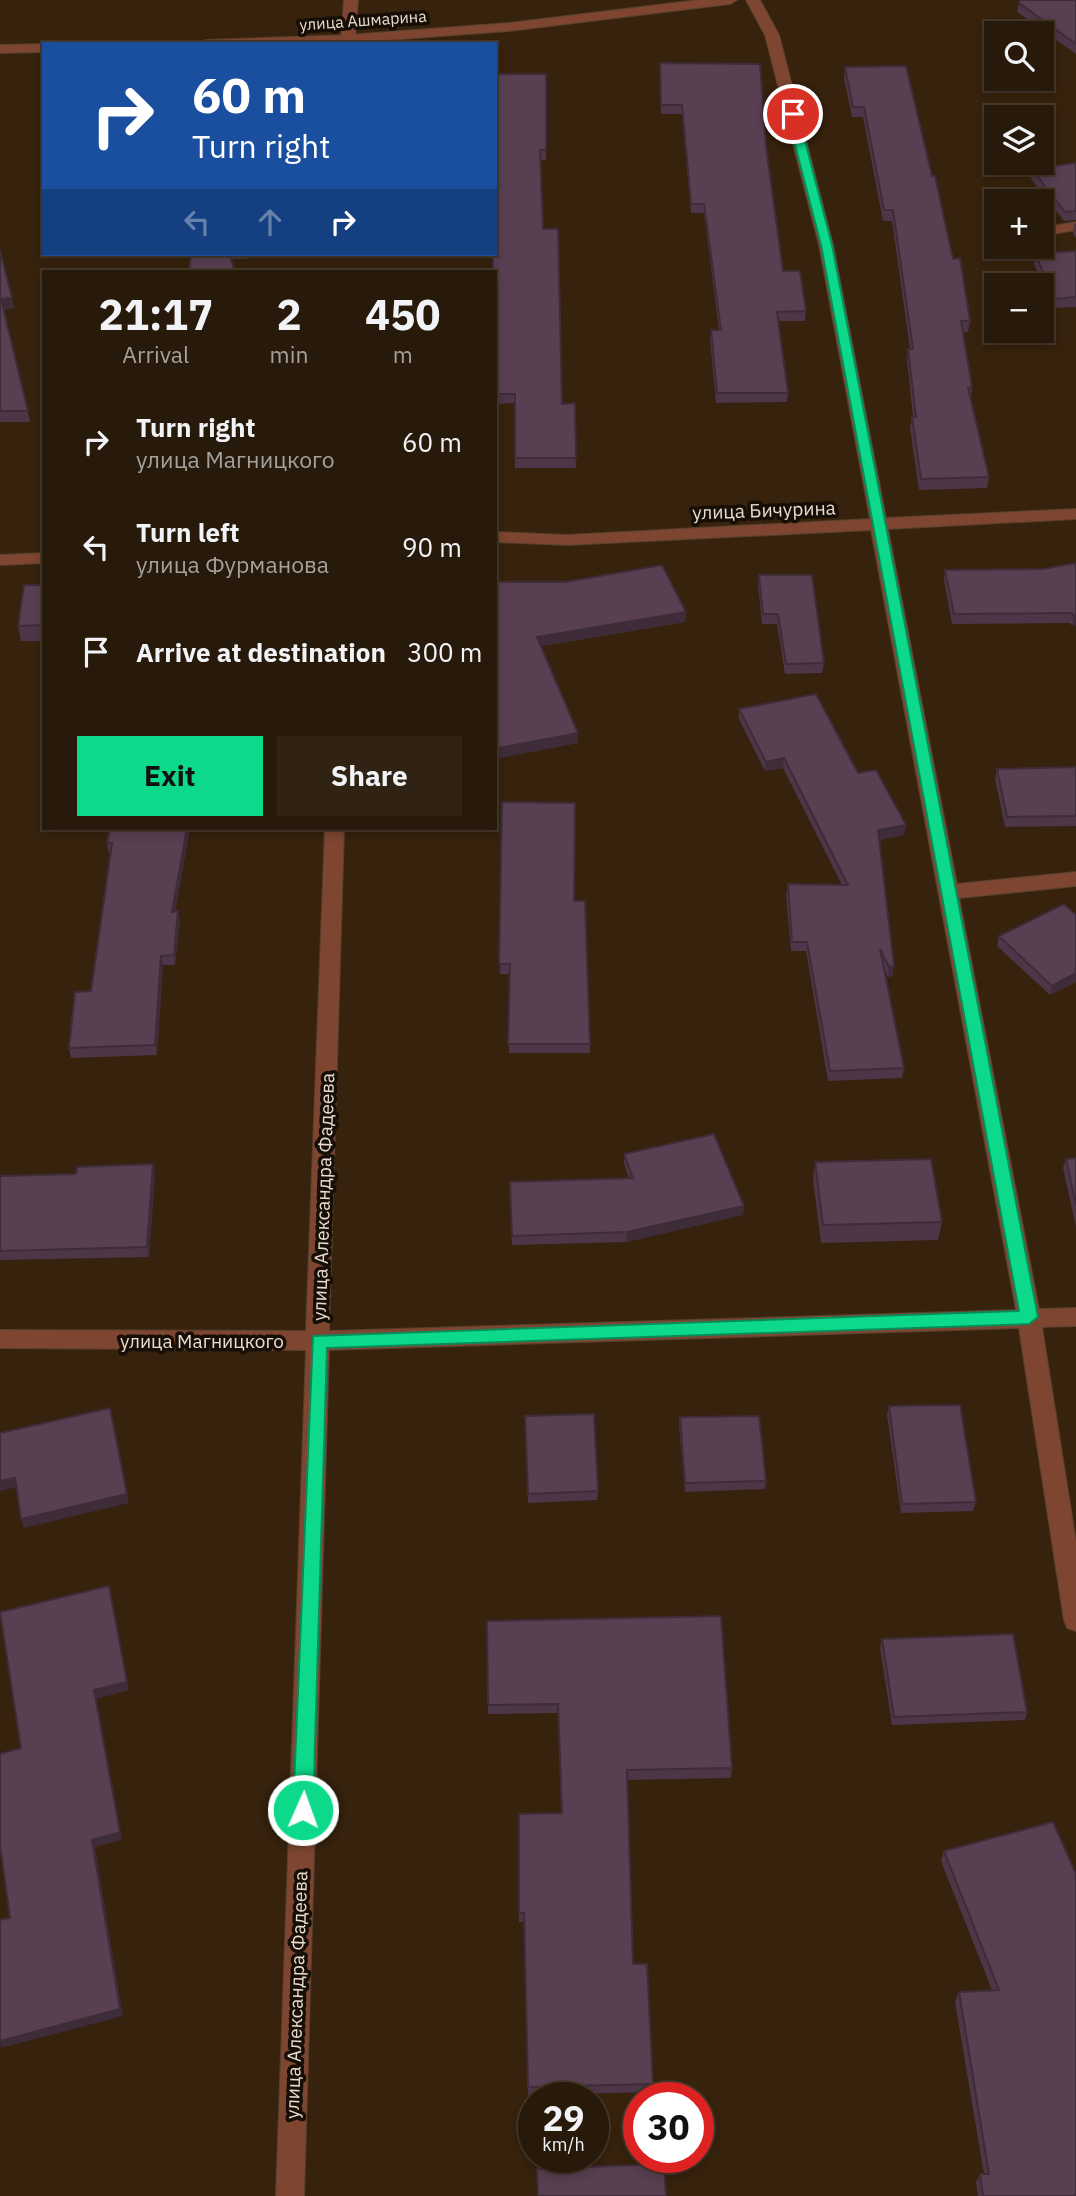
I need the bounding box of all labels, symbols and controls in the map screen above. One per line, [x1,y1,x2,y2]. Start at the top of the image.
street label: улица Ашмарина [299,6,428,34]
map controls [984,21,1054,343]
button: search [984,21,1054,91]
text: 60 m [192,63,306,126]
icon: right [77,70,168,161]
pin [763,84,823,144]
icon: arrive [774,95,812,133]
button: layers [984,105,1054,175]
text: Turn right [192,125,330,167]
button: + [984,189,1054,259]
icon: left [178,203,216,241]
icon: ahead [251,203,289,241]
icon: right [324,203,362,241]
button: − [984,273,1054,343]
text: 21:17 [98,287,213,342]
text: 2 [276,287,302,342]
text: 450 [365,287,441,342]
text: Arrival [122,339,189,369]
text: min [270,339,308,369]
text: m [393,339,413,369]
text: Turn right [136,410,255,444]
icon: right [77,423,115,461]
text: 60 m [402,425,462,459]
text: улица Магницкого [136,444,335,474]
street label: улица Бичурина [692,496,836,524]
text: Turn left [136,515,239,549]
icon: left [77,528,115,566]
text: 90 m [402,530,462,564]
text: улица Фурманова [136,549,329,579]
icon: arrive [77,633,115,671]
text: Arrive at destination [136,635,386,669]
text: 300 m [407,635,483,669]
button: Exit [77,736,263,816]
button: Share [277,736,462,816]
street label: улица Александра Фадеева [307,1073,339,1321]
street label: улица Магницкого [120,1329,284,1353]
position arrow [266,1773,340,1847]
street label: улица Александра Фадеева [280,1871,312,2119]
speed limit sign: 30 [623,2082,714,2173]
text: 29 [542,2095,585,2141]
text: km/h [542,2133,585,2156]

